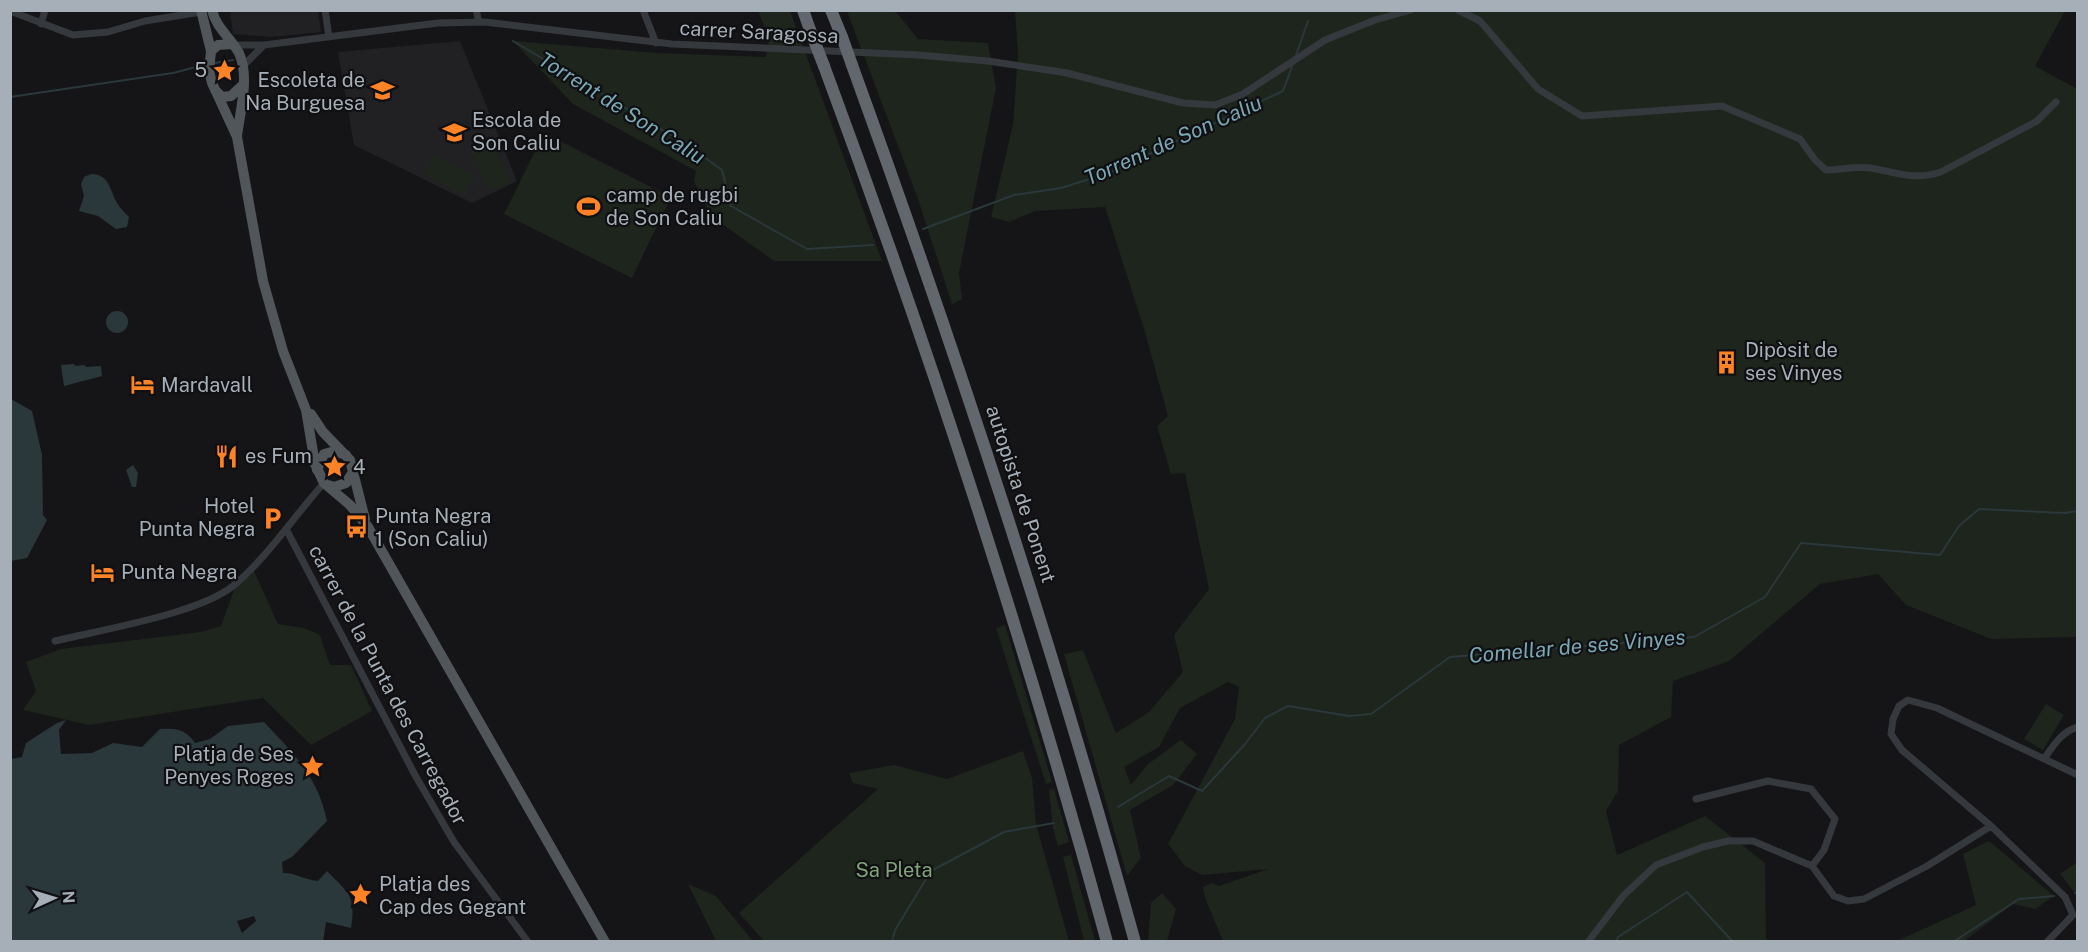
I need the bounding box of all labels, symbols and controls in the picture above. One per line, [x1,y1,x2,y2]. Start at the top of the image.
street label: carrer Saragossa [679,16,839,48]
water label: Torrent de Son Caliu [534,47,710,169]
place icon: 5 [212,57,238,83]
place label: 5 [194,58,207,82]
place label: Escoleta de Na Burguesa [245,68,365,115]
school or university icon: Escoleta de Na Burguesa [370,78,396,104]
water label: Torrent de Son Caliu [1080,90,1266,190]
place label: Escola de Son Caliu [472,108,561,155]
school or university icon: Escola de Son Caliu [441,119,467,145]
place label: camp de rugbi de Son Caliu [606,183,738,230]
sports icon: camp de rugbi de Son Caliu [575,193,601,219]
place label: Dipòsit de ses Vinyes [1745,338,1842,385]
building icon: Dipòsit de ses Vinyes [1714,349,1740,375]
hotel icon: Mardavall [130,372,156,398]
place label: Mardavall [161,373,253,397]
street label: autopista de Ponent [981,402,1061,586]
restaurant icon: es Fum [214,443,240,469]
place label: es Fum [245,444,312,468]
place icon: 4 [322,454,348,480]
place label: 4 [353,455,366,479]
place label: Hotel Punta Negra [139,494,255,541]
place label: Punta Negra 1 (Son Caliu) [375,504,491,551]
parking icon: Hotel Punta Negra [260,505,286,531]
bus stop icon: Punta Negra 1 (Son Caliu) [344,514,370,540]
street label: carrer de la Punta des Carregador [304,541,472,829]
hotel icon: Punta Negra [90,559,116,585]
place label: Punta Negra [121,560,237,584]
water label: Comellar de ses Vinyes [1468,624,1686,668]
place label: Platja de Ses Penyes Roges [164,742,294,789]
place icon: Platja de Ses Penyes Roges [299,753,325,779]
park label: Sa Pleta [855,858,933,882]
north arrow [24,868,84,928]
place label: Platja des Cap des Gegant [379,872,526,919]
place icon: Platja des Cap des Gegant [348,882,374,908]
text: N [59,890,78,904]

